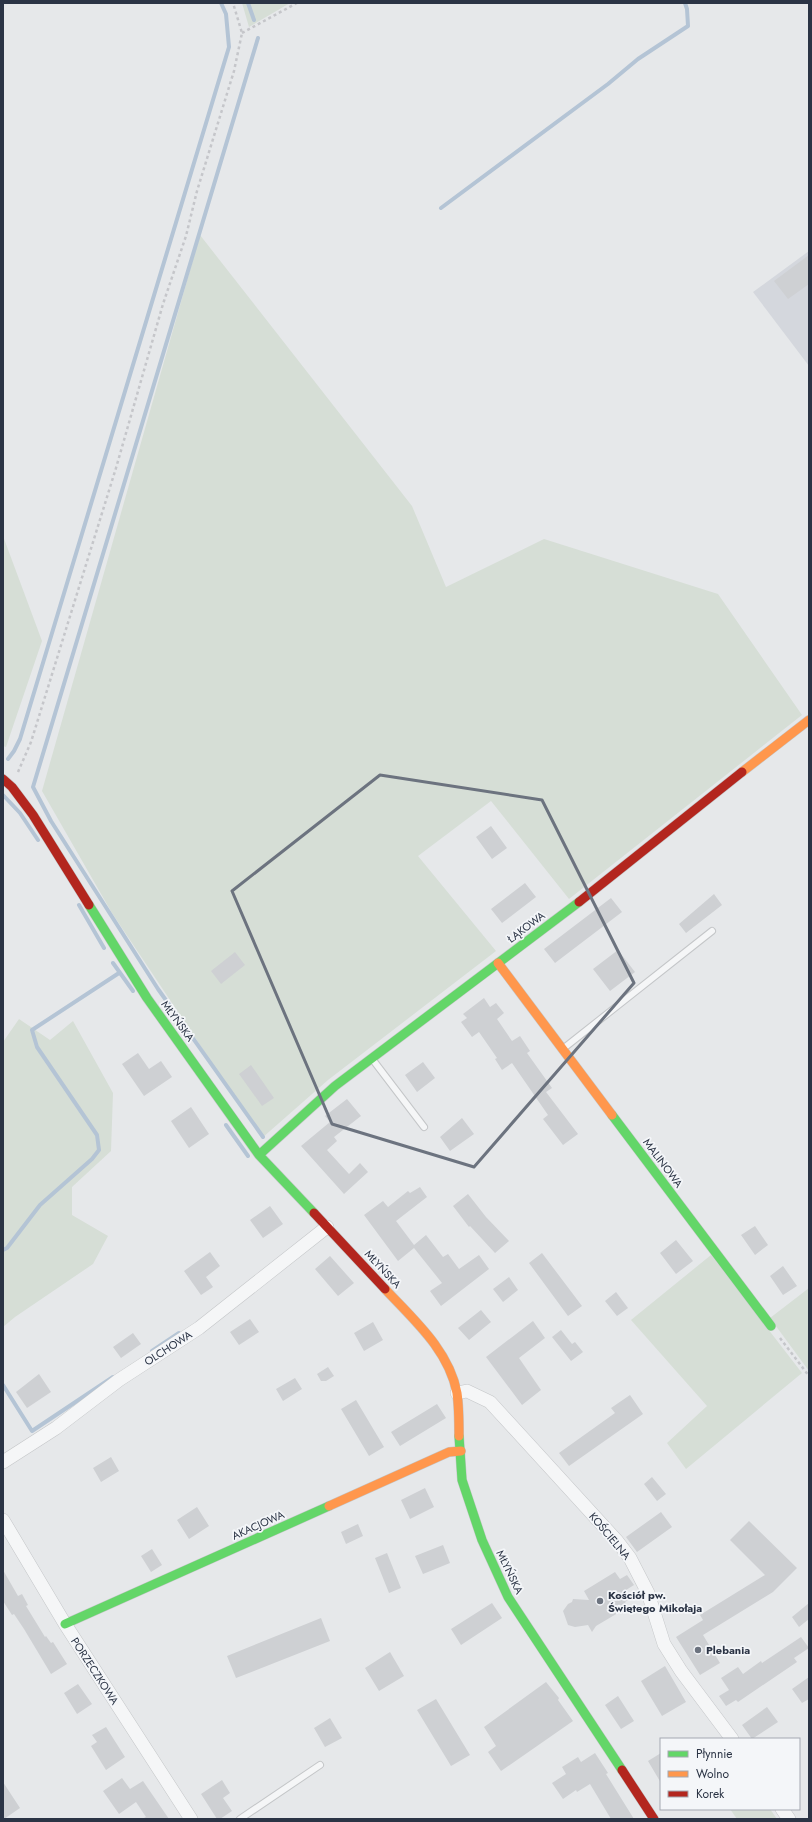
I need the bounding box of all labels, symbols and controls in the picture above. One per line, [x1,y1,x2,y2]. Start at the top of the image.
street label: ŁĄKOWA [503,907,549,947]
street label: MŁYŃSKA [158,997,199,1045]
street label: MALINOWA [639,1135,687,1191]
street label: MŁYŃSKA [361,1246,405,1292]
street label: OLCHOWA [141,1326,196,1369]
street label: AKACJOWA [229,1506,287,1544]
street label: KOŚCIELNA [585,1509,635,1564]
street label: MŁYŃSKA [492,1547,528,1597]
place label: Kościół pw. Świętego Mikołaja [608,1587,702,1616]
marker: Kościół pw. Świętego Mikołaja [595,1596,605,1606]
street label: PORZECZKOWA [67,1634,123,1708]
place label: Plebania [706,1642,750,1658]
marker: Plebania [693,1645,703,1655]
legend [660,1738,800,1810]
text: Płynnie [696,1745,733,1763]
text: Wolno [696,1765,730,1783]
text: Korek [696,1785,725,1803]

